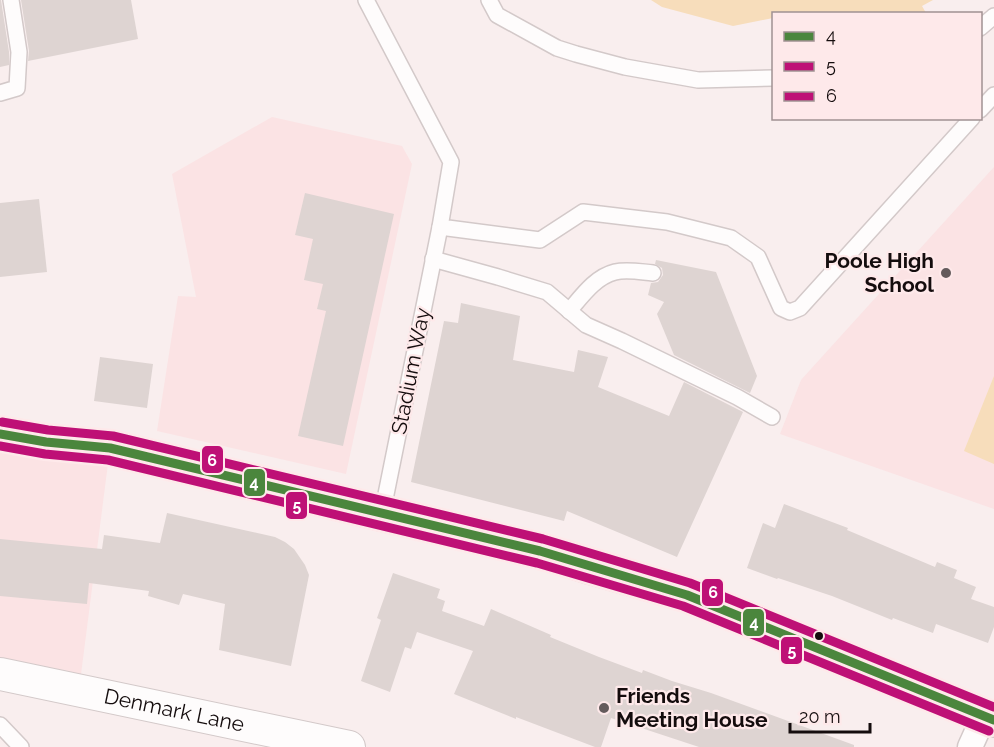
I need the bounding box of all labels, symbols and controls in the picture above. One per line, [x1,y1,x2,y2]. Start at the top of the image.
legend [772,12,982,120]
text: 4 [826,25,836,46]
text: 5 [826,55,836,76]
text: 6 [826,85,837,106]
place label: Poole High School [824,248,934,297]
marker: Poole High School [939,266,953,280]
street label: Stadium Way [386,305,435,436]
line badge: 6 [201,445,224,474]
text: 6 [207,451,217,470]
line badge: 4 [243,468,266,497]
text: 4 [249,473,259,492]
line badge: 5 [285,491,308,520]
text: 5 [293,496,302,515]
line badge: 6 [701,578,724,607]
text: 6 [708,583,718,602]
line badge: 4 [742,608,765,637]
text: 4 [749,613,759,632]
unlabelled marker [813,630,825,642]
line badge: 5 [780,636,803,665]
text: 5 [788,641,797,660]
street label: Denmark Lane [102,683,247,737]
place label: Friends Meeting House [616,683,768,732]
scale bar [790,696,870,734]
marker: Friends Meeting House [597,701,611,715]
text: 20 m [799,706,841,727]

